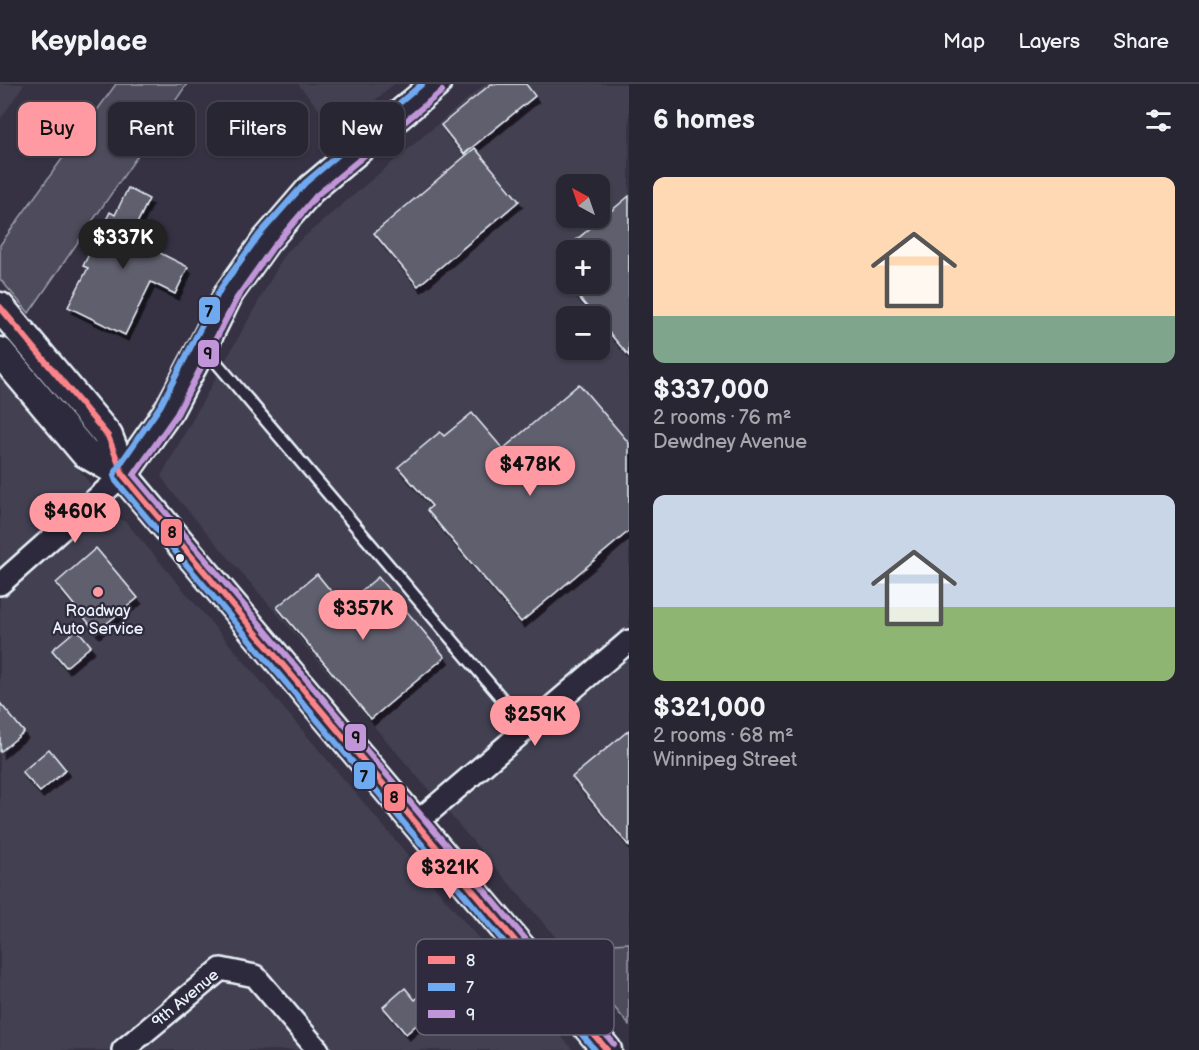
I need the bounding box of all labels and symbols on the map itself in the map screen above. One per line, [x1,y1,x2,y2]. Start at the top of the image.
north arrow [556,174,610,228]
pin: $337K [81,219,165,270]
line badge: 7 [198,296,221,325]
text: 7 [205,303,214,322]
line badge: 9 [197,339,220,368]
text: 9 [203,345,213,364]
pin: $478K [488,446,572,497]
pin: $460K [33,493,117,544]
line badge: 8 [160,518,183,547]
text: 8 [167,524,177,543]
unlabelled marker [174,552,186,564]
marker: Roadway Auto Service [91,585,105,599]
pin: $357K [321,590,405,641]
place label: Roadway Auto Service [53,602,144,639]
pin: $259K [493,696,577,747]
line badge: 9 [344,723,367,752]
text: 9 [351,729,361,748]
line badge: 7 [353,761,376,790]
text: 7 [360,768,369,787]
line badge: 8 [383,783,406,812]
text: 8 [389,789,399,808]
pin: $321K [408,849,492,900]
legend [416,939,614,1035]
text: 8 [466,952,475,971]
street label: 9th Avenue [148,965,223,1032]
text: 7 [466,979,474,998]
text: 9 [466,1006,475,1025]

